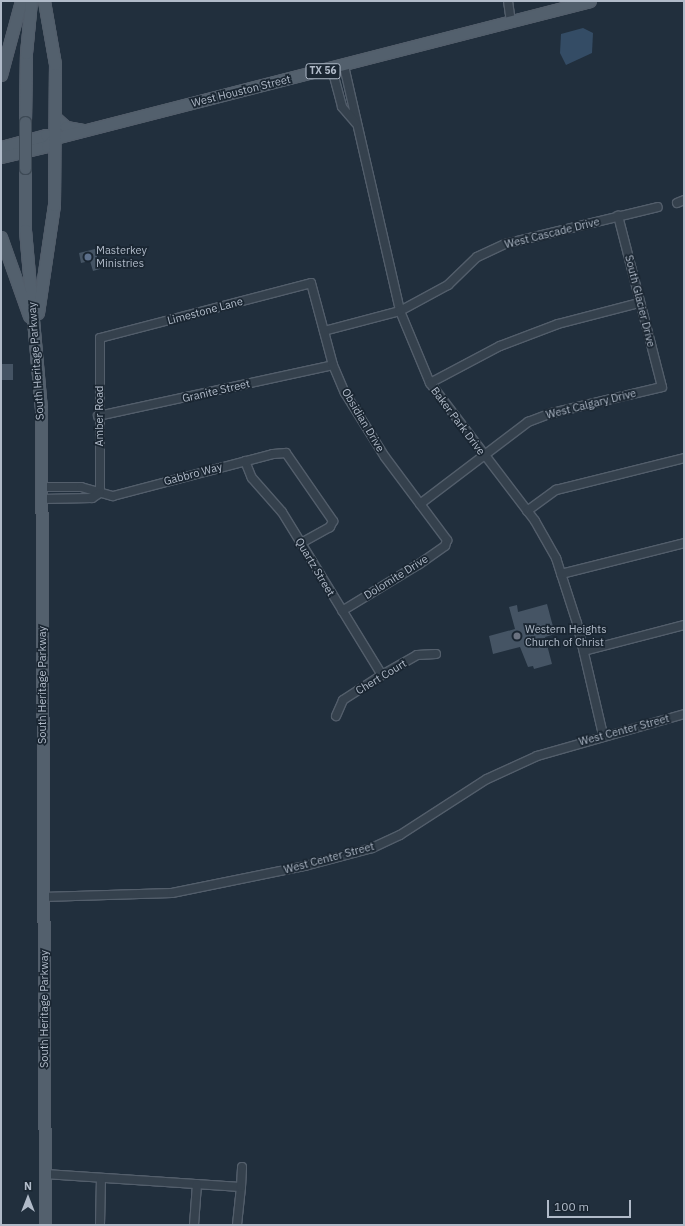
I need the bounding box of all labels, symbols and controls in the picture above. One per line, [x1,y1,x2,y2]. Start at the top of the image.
road number: TX 56 [305,63,341,79]
street label: West Houston Street [190,72,292,110]
street label: West Cascade Drive [503,215,601,251]
place label: Masterkey Ministries [96,244,147,270]
marker: Masterkey Ministries [83,252,93,262]
street label: South Glacier Drive [622,254,658,348]
street label: Limestone Lane [166,295,244,327]
street label: South Heritage Parkway [25,302,47,420]
street label: Granite Street [181,377,251,405]
street label: Baker Park Drive [428,384,488,458]
street label: Amber Road [92,386,106,446]
street label: Obsidian Drive [339,386,387,454]
street label: West Calgary Drive [545,386,637,422]
street label: Gabbro Way [162,460,224,488]
street label: Quartz Street [292,535,338,599]
street label: Dolomite Drive [362,552,430,602]
place label: Western Heights Church of Christ [525,623,607,649]
street label: South Heritage Parkway [35,626,49,744]
marker: Western Heights Church of Christ [512,631,522,641]
street label: Chert Court [353,657,409,697]
street label: West Center Street [577,712,671,748]
street label: West Center Street [282,840,376,876]
street label: South Heritage Parkway [37,950,51,1068]
north arrow [8,1178,48,1218]
text: N [24,1179,32,1193]
scale bar [549,1192,633,1218]
text: 100 m [554,1199,589,1214]

